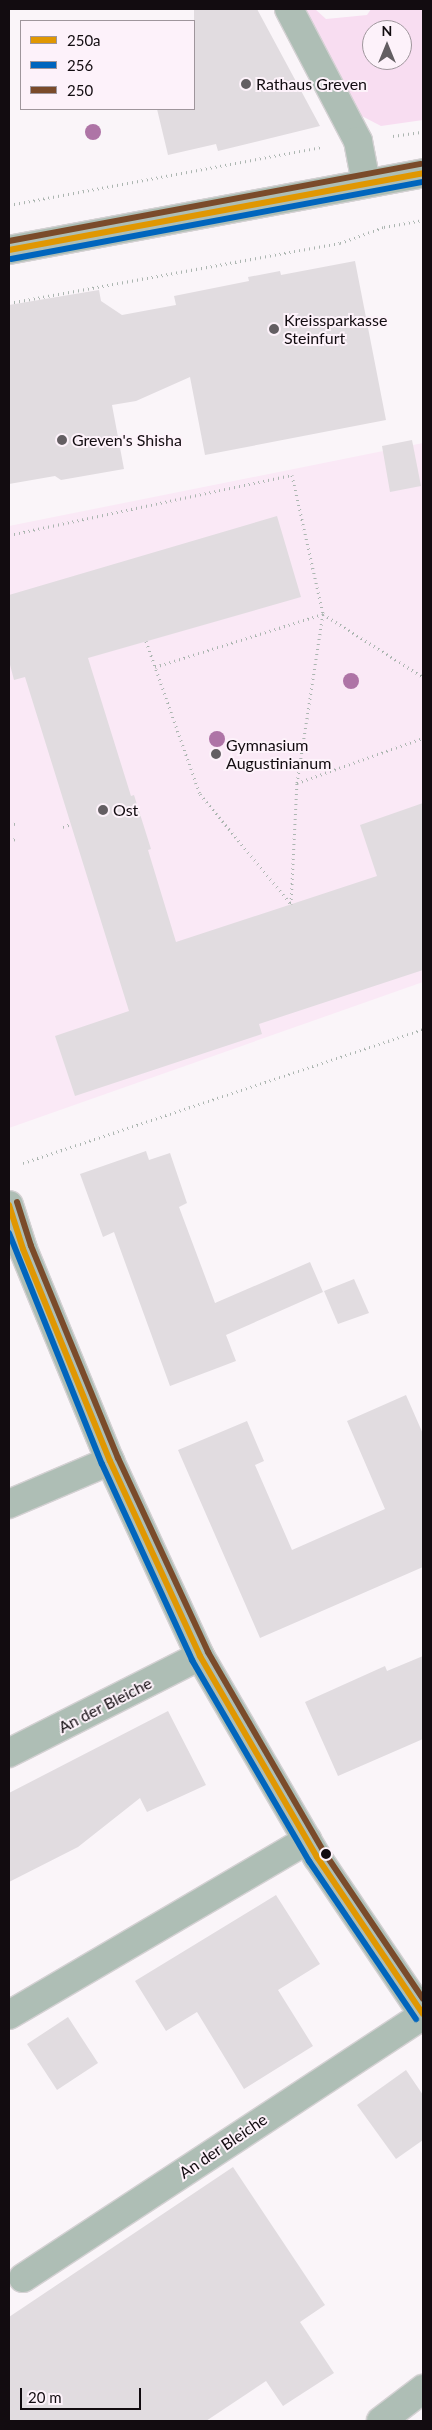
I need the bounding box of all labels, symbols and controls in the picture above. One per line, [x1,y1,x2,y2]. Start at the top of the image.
legend [20,20,195,110]
north arrow [362,20,412,70]
text: N [382,22,392,39]
text: 250a [67,31,101,49]
text: 256 [67,56,93,74]
place label: Rathaus Greven [256,74,367,94]
marker: Rathaus Greven [240,78,252,90]
text: 250 [67,81,93,99]
place label: Kreissparkasse Steinfurt [284,310,387,348]
marker: Kreissparkasse Steinfurt [268,323,280,335]
place label: Greven's Shisha [72,430,182,450]
marker: Greven's Shisha [56,434,68,446]
place label: Gymnasium Augustinianum [226,735,331,773]
marker: Gymnasium Augustinianum [210,748,222,760]
place label: Ost [113,800,138,820]
marker: Ost [97,804,109,816]
street label: An der Bleiche [55,1673,155,1737]
unlabelled marker [321,1849,331,1859]
street label: An der Bleiche [175,2109,271,2183]
scale bar [22,2378,144,2410]
text: 20 m [28,2388,62,2406]

